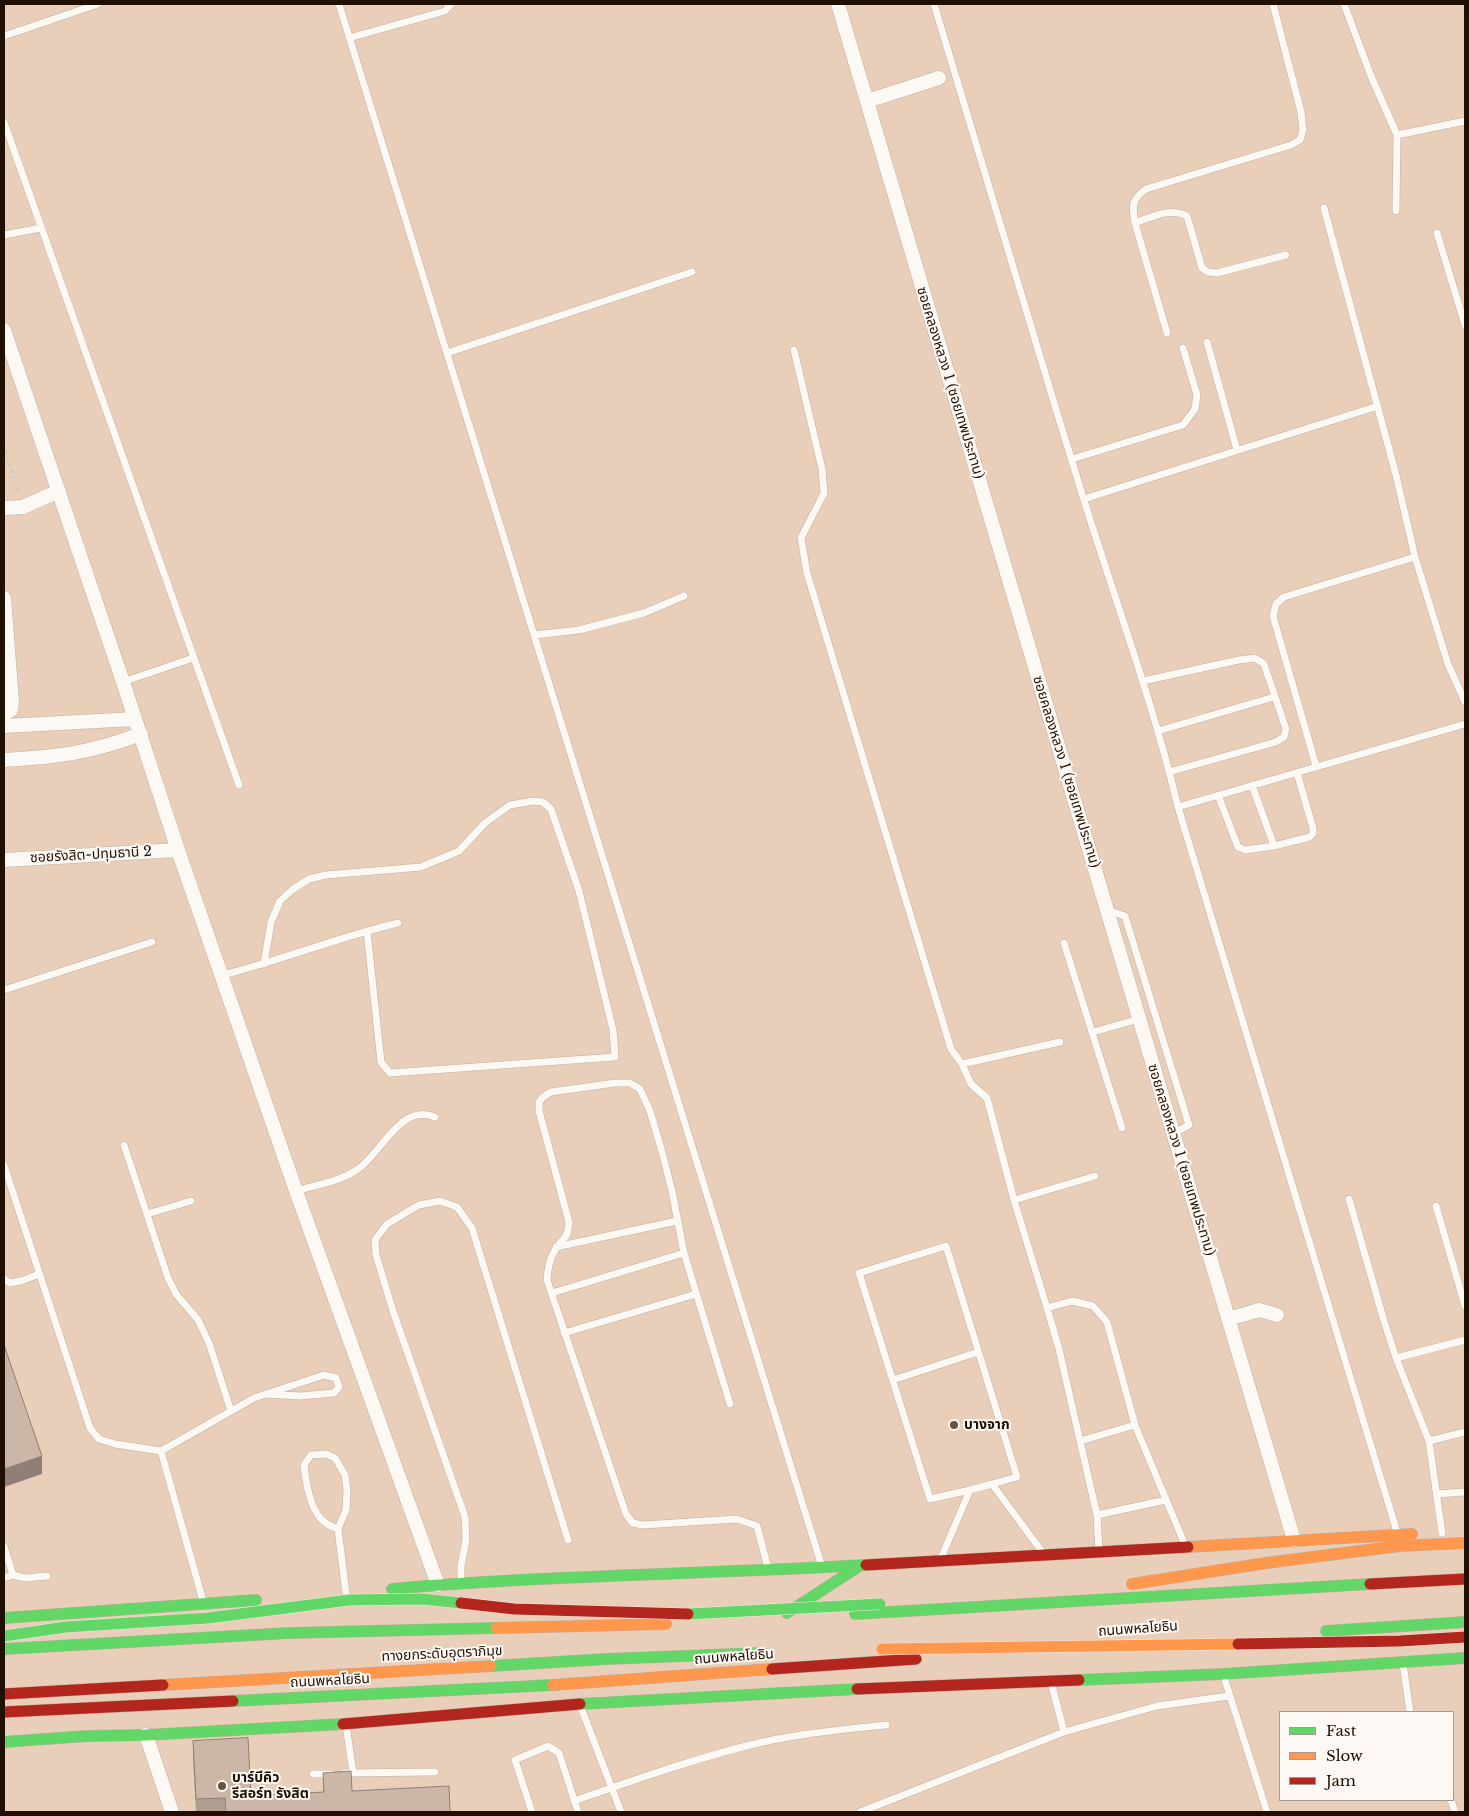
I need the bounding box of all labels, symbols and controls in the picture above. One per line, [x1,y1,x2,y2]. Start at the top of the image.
street label: ซอยคลองหลวง 1 (ซอยเทพประทาน) [913,285,987,481]
street label: ซอยคลองหลวง 1 (ซอยเทพประทาน) [1029,674,1103,870]
street label: ซอยรังสิต-ปทุมธานี 2 [30,843,152,867]
street label: ซอยคลองหลวง 1 (ซอยเทพประทาน) [1144,1062,1218,1258]
place label: บางจาก [964,1417,1010,1433]
marker: บางจาก [948,1419,960,1431]
street label: ถนนพหลโยธิน [1098,1618,1178,1640]
street label: ทางยกระดับอุตราภิมุข [381,1642,503,1666]
street label: ถนนพหลโยธิน [694,1646,774,1668]
street label: ถนนพหลโยธิน [290,1671,370,1691]
legend [1279,1711,1454,1801]
text: Fast [1326,1721,1356,1740]
text: Slow [1326,1746,1363,1765]
place label: บาร์บีคิว รีสอร์ท รังสิต [232,1770,309,1802]
text: Jam [1326,1771,1356,1790]
marker: บาร์บีคิว รีสอร์ท รังสิต [216,1780,228,1792]

